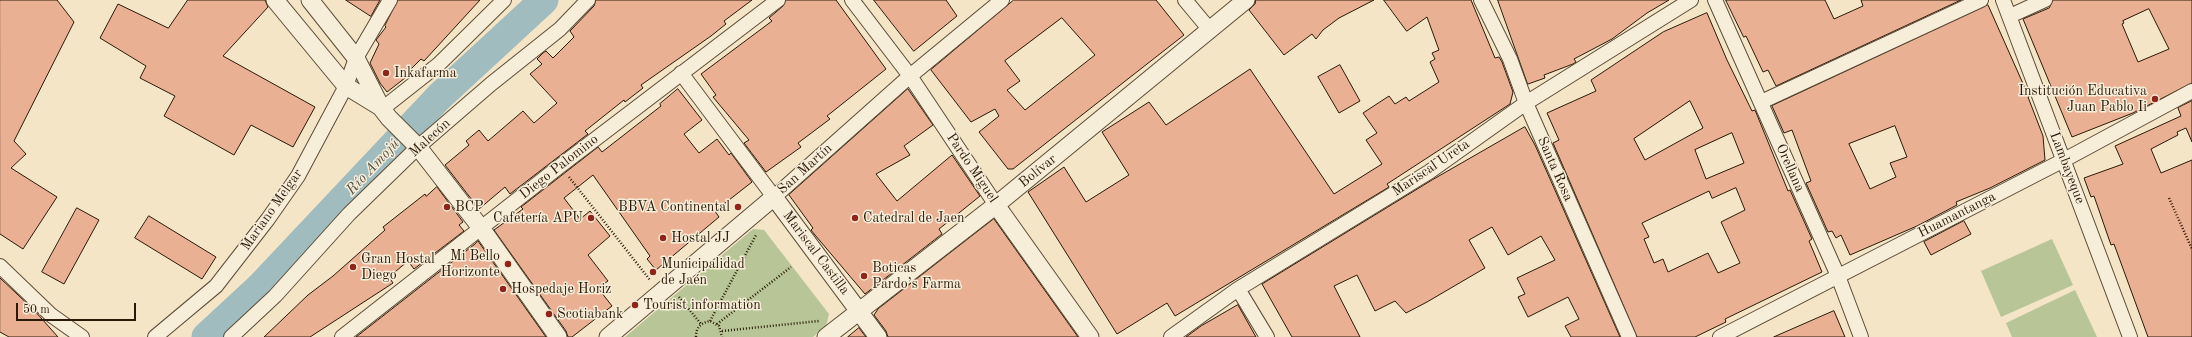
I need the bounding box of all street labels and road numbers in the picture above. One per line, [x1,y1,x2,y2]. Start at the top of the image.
street label: Malecón [406,115,454,161]
street label: Pardo Miguel [943,130,1001,206]
street label: Lambayeque [2046,130,2088,206]
street label: Diego Palomino [516,131,602,203]
street label: Santa Rosa [1533,134,1577,204]
street label: Mariscal Ureta [1389,136,1473,200]
street label: San Martín [774,140,836,198]
street label: Orellana [1772,141,1808,195]
street label: Bolívar [1016,151,1060,191]
street label: Mariano Melgar [238,166,306,254]
street label: Huamantanga [1915,188,1999,242]
street label: Mariscal Castilla [779,208,853,298]

